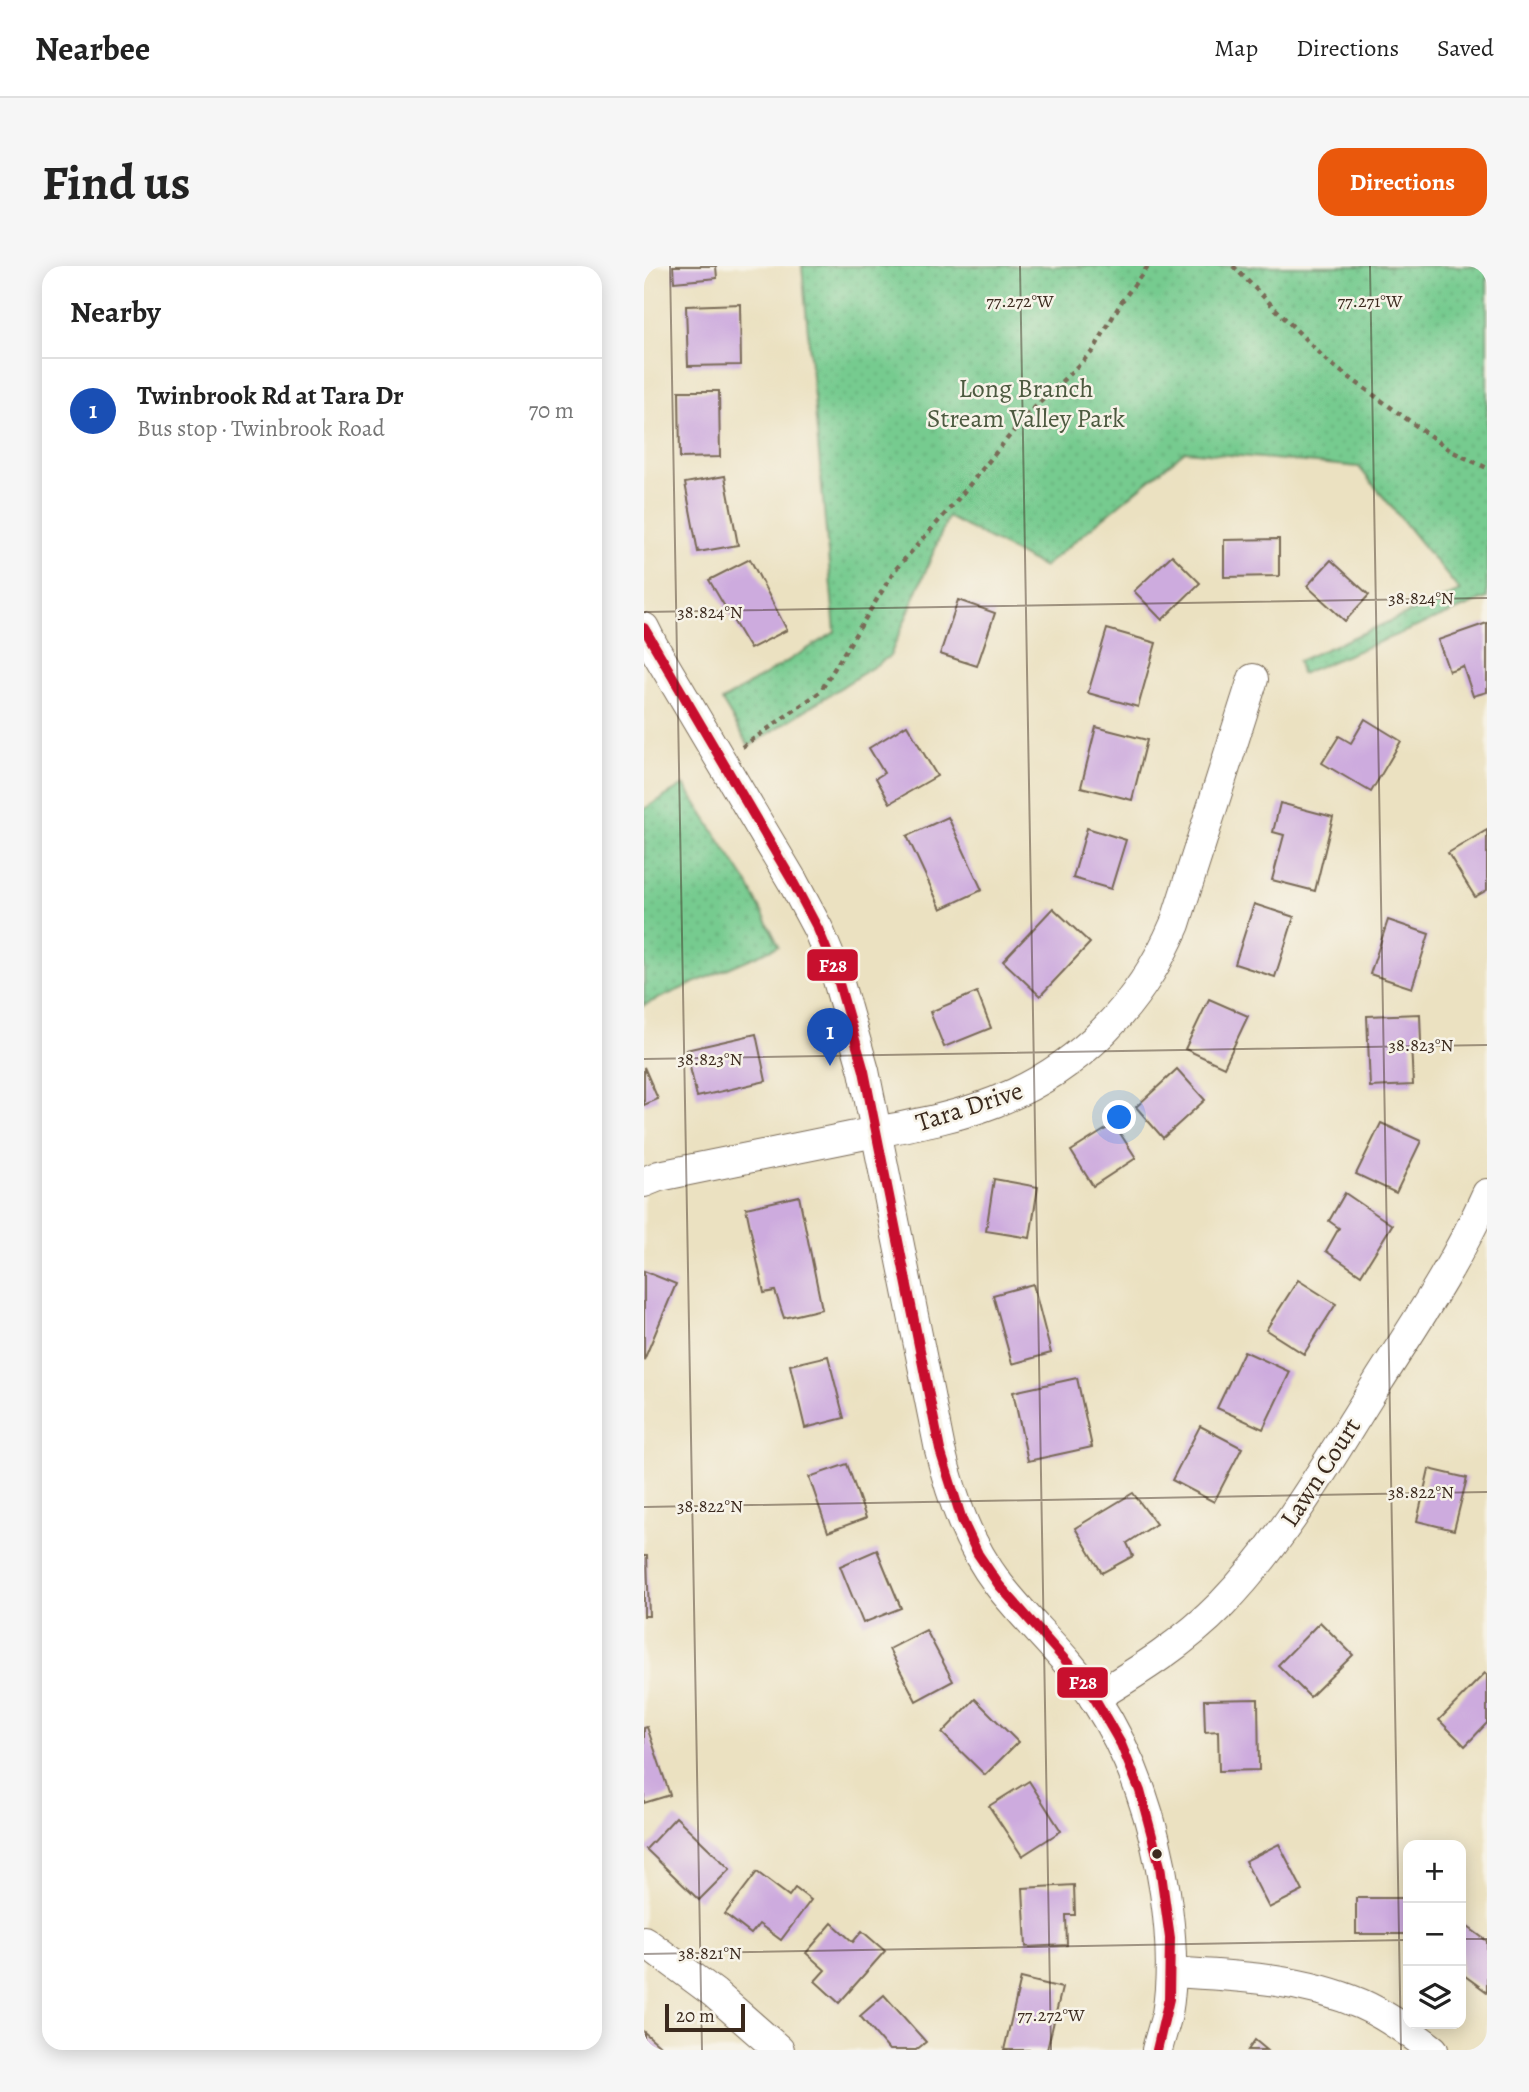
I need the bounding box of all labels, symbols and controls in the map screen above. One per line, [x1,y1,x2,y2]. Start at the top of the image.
text: Nearbee [35,26,150,71]
text: Map [1214,32,1258,64]
text: Directions [1296,32,1399,64]
text: Saved [1437,32,1494,64]
button: Directions [1318,148,1487,216]
text: Find us [42,149,190,216]
text: 77.272°W [986,289,1054,313]
text: 77.271°W [1337,289,1403,313]
text: Nearby [70,292,161,332]
park label: Long Branch Stream Valley Park [927,371,1125,436]
text: Twinbrook Rd at Tara Dr [137,378,404,413]
text: 1 [89,395,97,426]
text: 70 m [528,395,574,426]
text: Bus stop · Twinbrook Road [137,413,385,444]
text: 38.824°N [1388,586,1454,610]
text: 38.824°N [677,600,743,624]
line badge: F28 [806,948,859,982]
text: F28 [819,953,847,979]
pin: 1 [807,1008,853,1066]
text: 38.823°N [1389,1033,1453,1057]
text: 38.823°N [678,1047,742,1071]
street label: Tara Drive [911,1073,1027,1140]
your location [1102,1100,1136,1134]
street label: Lawn Court [1272,1410,1369,1534]
text: 38.822°N [1388,1480,1454,1504]
text: 38.822°N [677,1494,743,1518]
line badge: F28 [1056,1666,1109,1699]
text: F28 [1069,1670,1097,1696]
map controls [1403,1840,1466,2029]
button: + [1403,1840,1466,1903]
unlabelled marker [1150,1847,1164,1861]
button: − [1403,1903,1466,1966]
text: 38.821°N [678,1941,742,1965]
button: layers [1403,1966,1466,2029]
scale bar [665,2001,746,2033]
text: 20 m [676,2003,715,2029]
text: 77.272°W [1017,2003,1085,2027]

